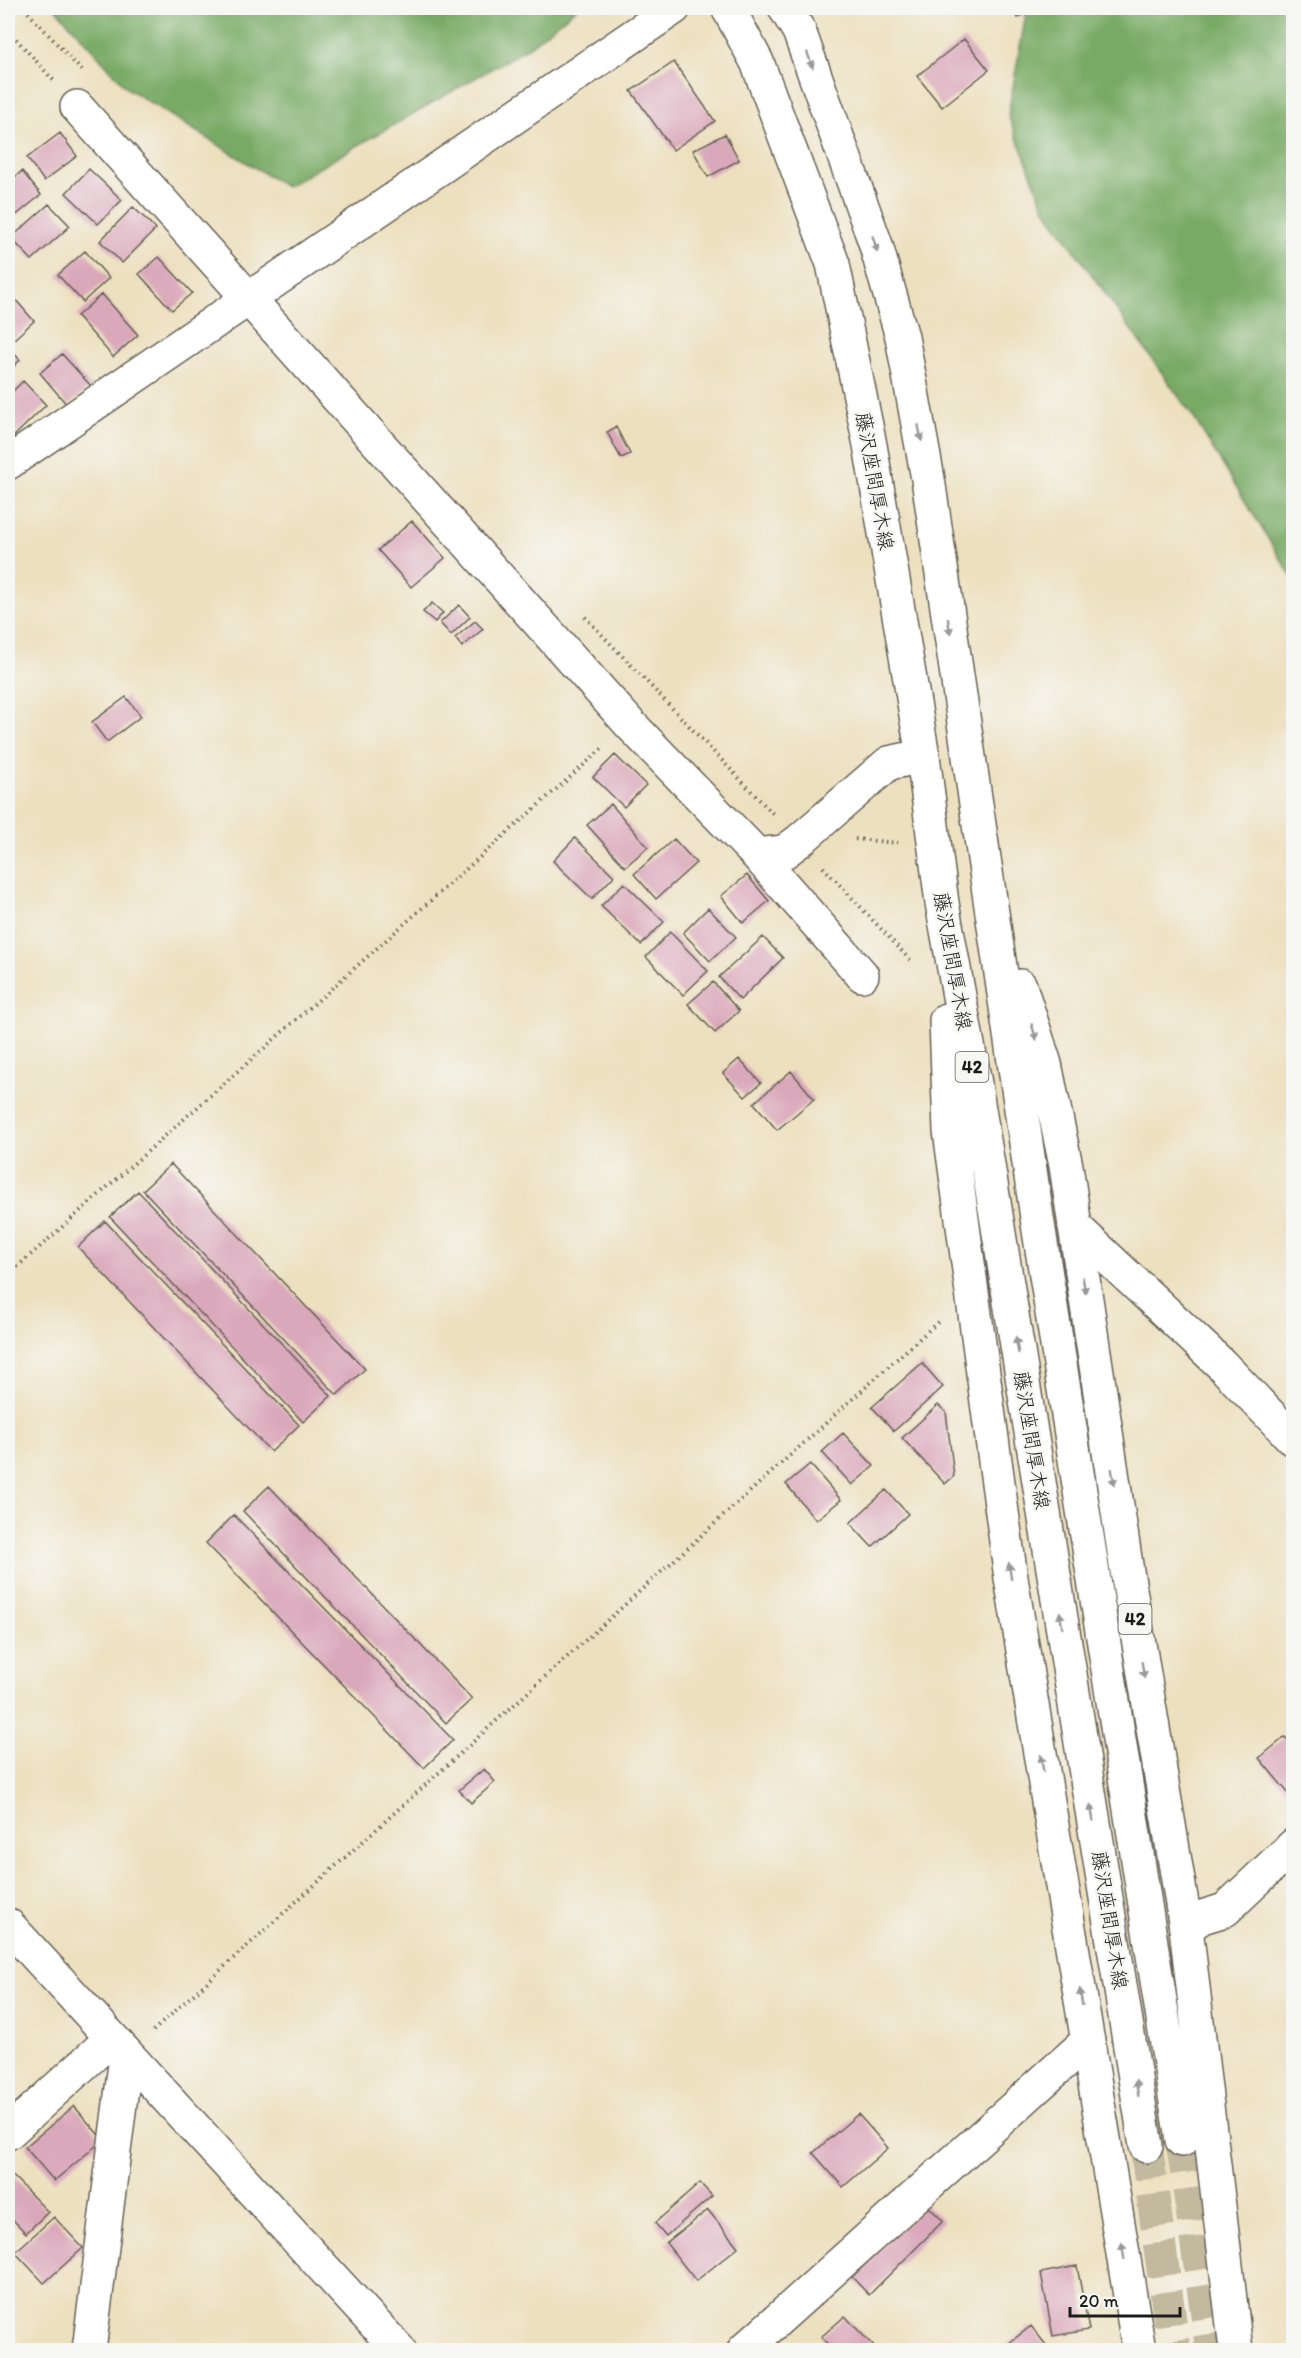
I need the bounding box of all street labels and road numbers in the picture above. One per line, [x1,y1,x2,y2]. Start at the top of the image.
street label: 藤沢座間厚木線 [851,410,899,552]
street label: 藤沢座間厚木線 [929,890,977,1032]
road number: 42 [956,1052,988,1082]
street label: 藤沢座間厚木線 [1009,1369,1055,1511]
road number: 42 [1118,1604,1152,1634]
street label: 藤沢座間厚木線 [1087,1849,1133,1991]

